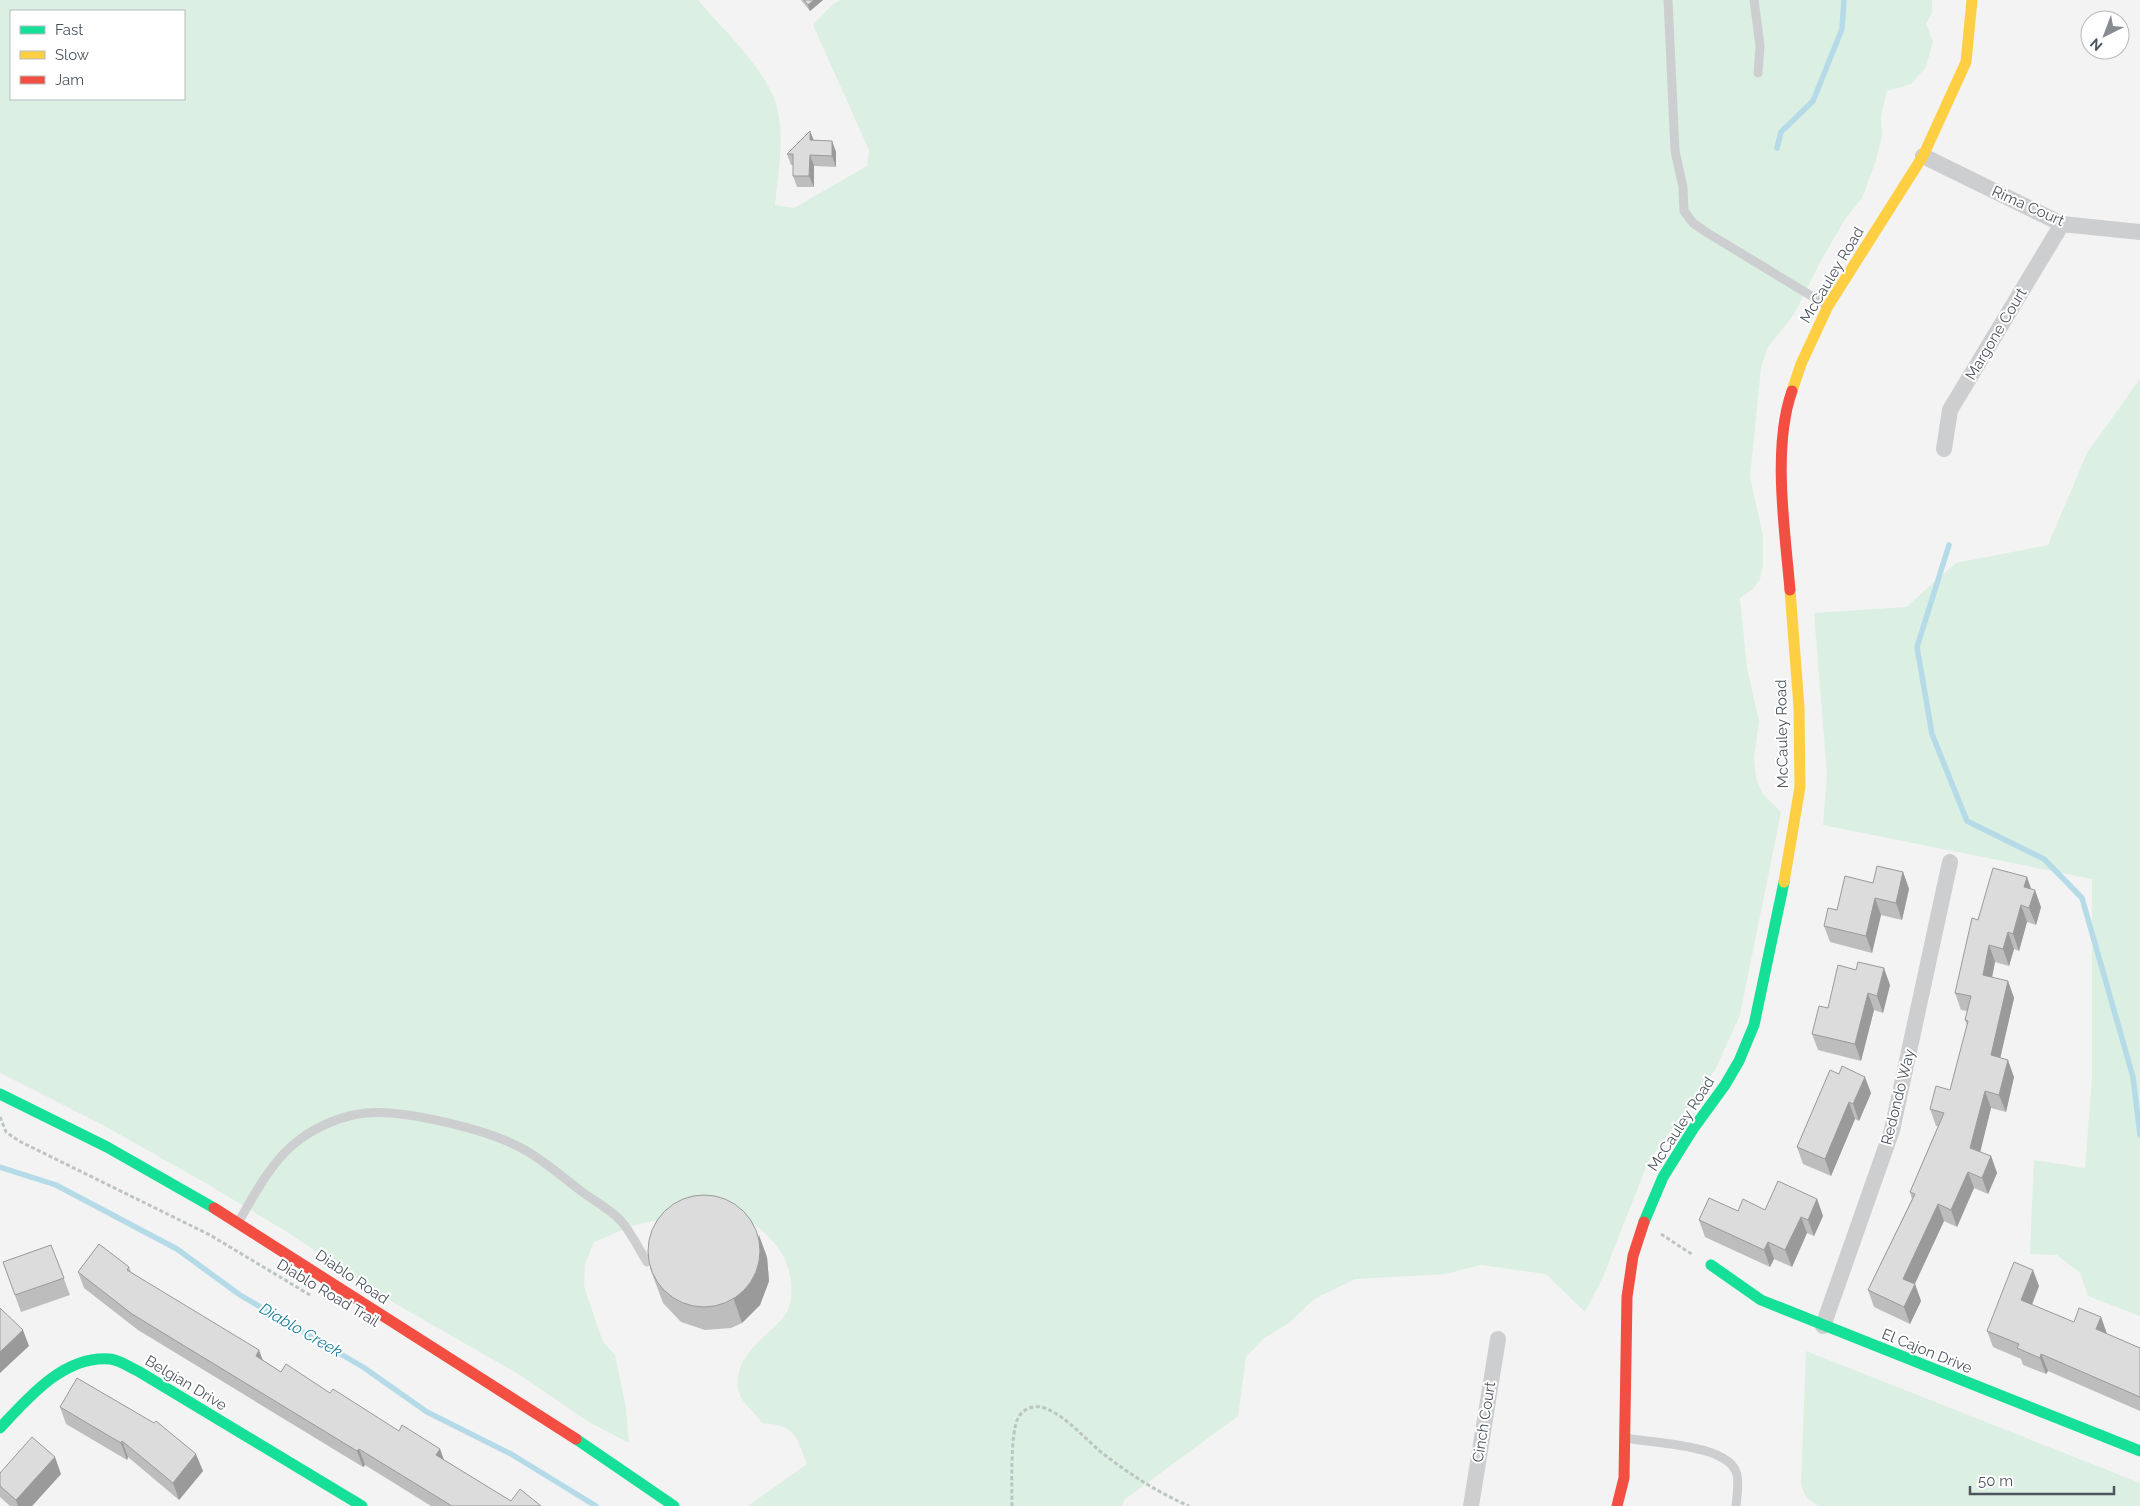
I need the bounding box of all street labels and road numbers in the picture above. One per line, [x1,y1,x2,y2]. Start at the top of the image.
street label: Rima Court [1989,182,2067,230]
street label: McCauley Road [1796,224,1868,326]
street label: Margone Court [1961,285,2031,383]
street label: McCauley Road [1772,679,1792,789]
street label: Redondo Way [1877,1047,1919,1147]
street label: McCauley Road [1644,1073,1718,1175]
street label: Diablo Road [312,1246,392,1308]
street label: Diablo Road Trail [274,1255,383,1331]
street label: El Cajon Drive [1879,1325,1975,1377]
street label: Belgian Drive [142,1352,230,1414]
street label: Cinch Court [1469,1380,1499,1464]

